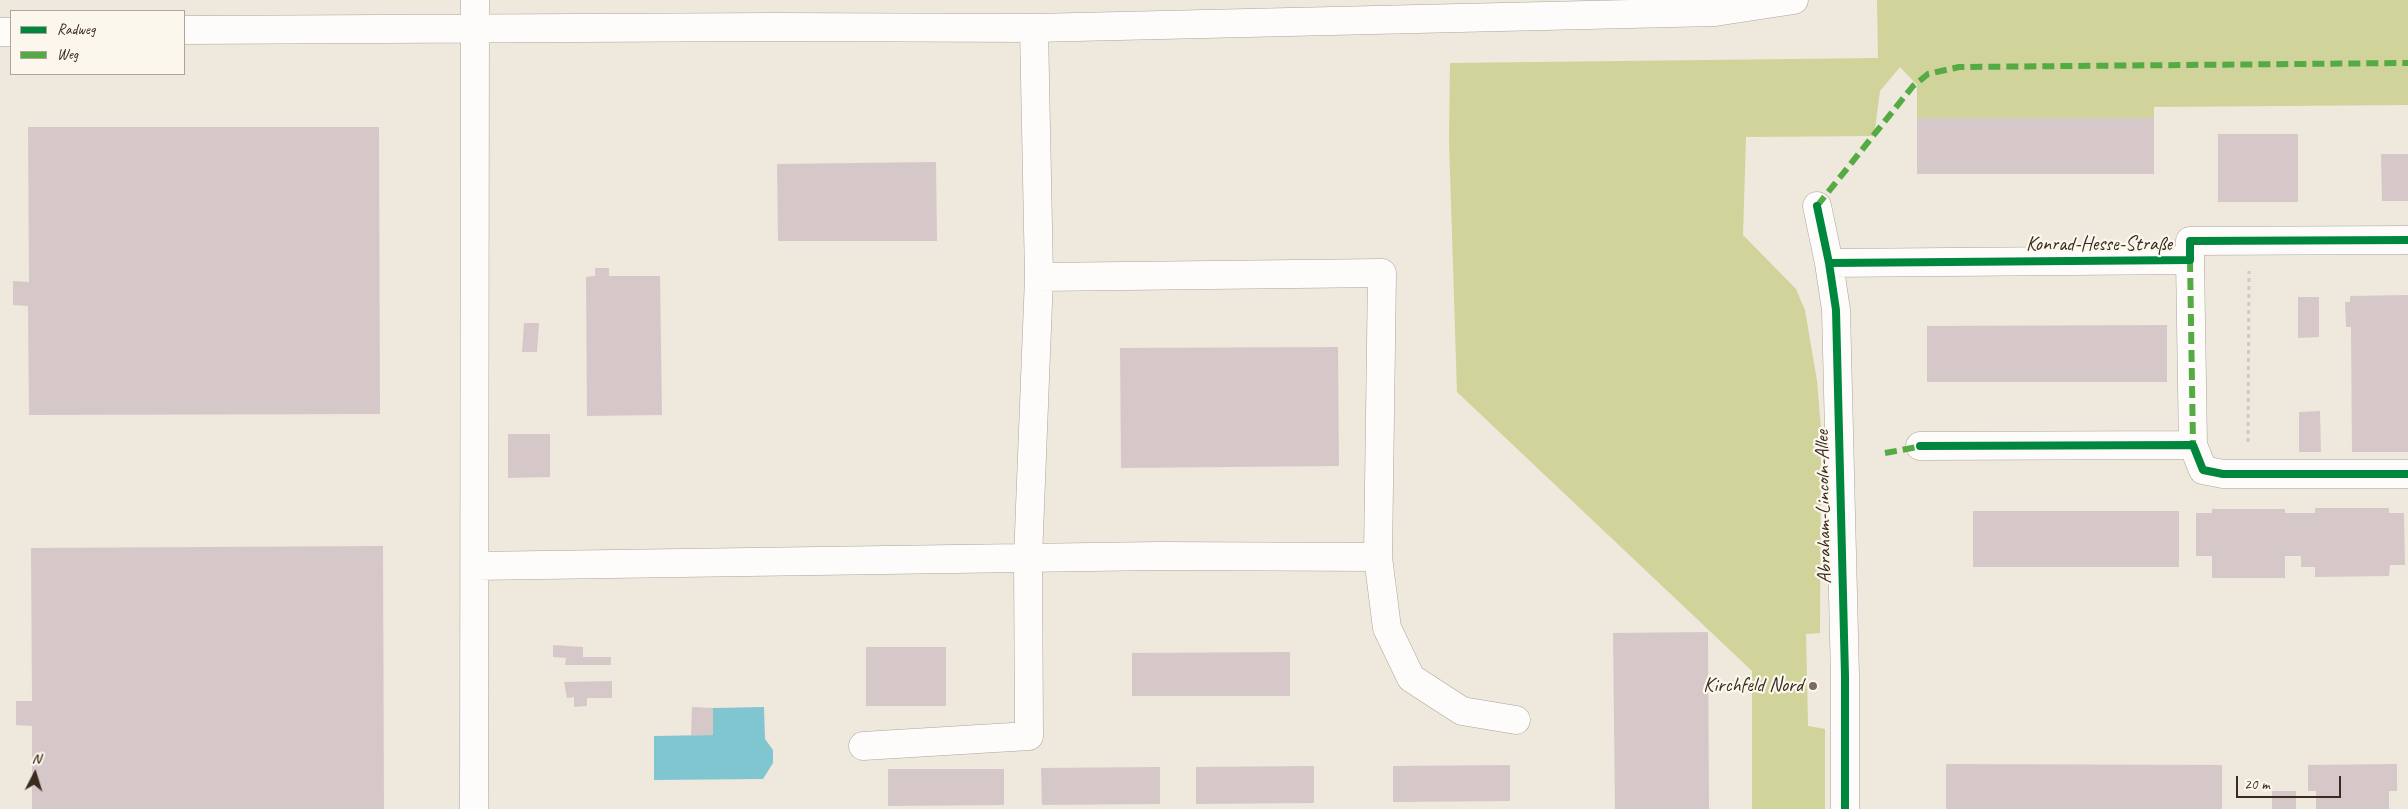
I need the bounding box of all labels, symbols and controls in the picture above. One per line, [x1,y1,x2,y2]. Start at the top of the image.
legend [10,10,185,75]
text: Radweg [57,20,95,39]
text: Weg [57,45,78,64]
street label: Konrad-Hesse-Straße [2026,233,2172,257]
street label: Abraham-Lincoln-Allee [1811,430,1837,584]
place label: Kirchfeld Nord [1703,674,1803,698]
marker: Kirchfeld Nord [1807,680,1819,692]
north arrow [10,749,60,799]
text: N [31,750,41,767]
scale bar [2238,766,2343,798]
text: 20 m [2244,775,2270,794]

